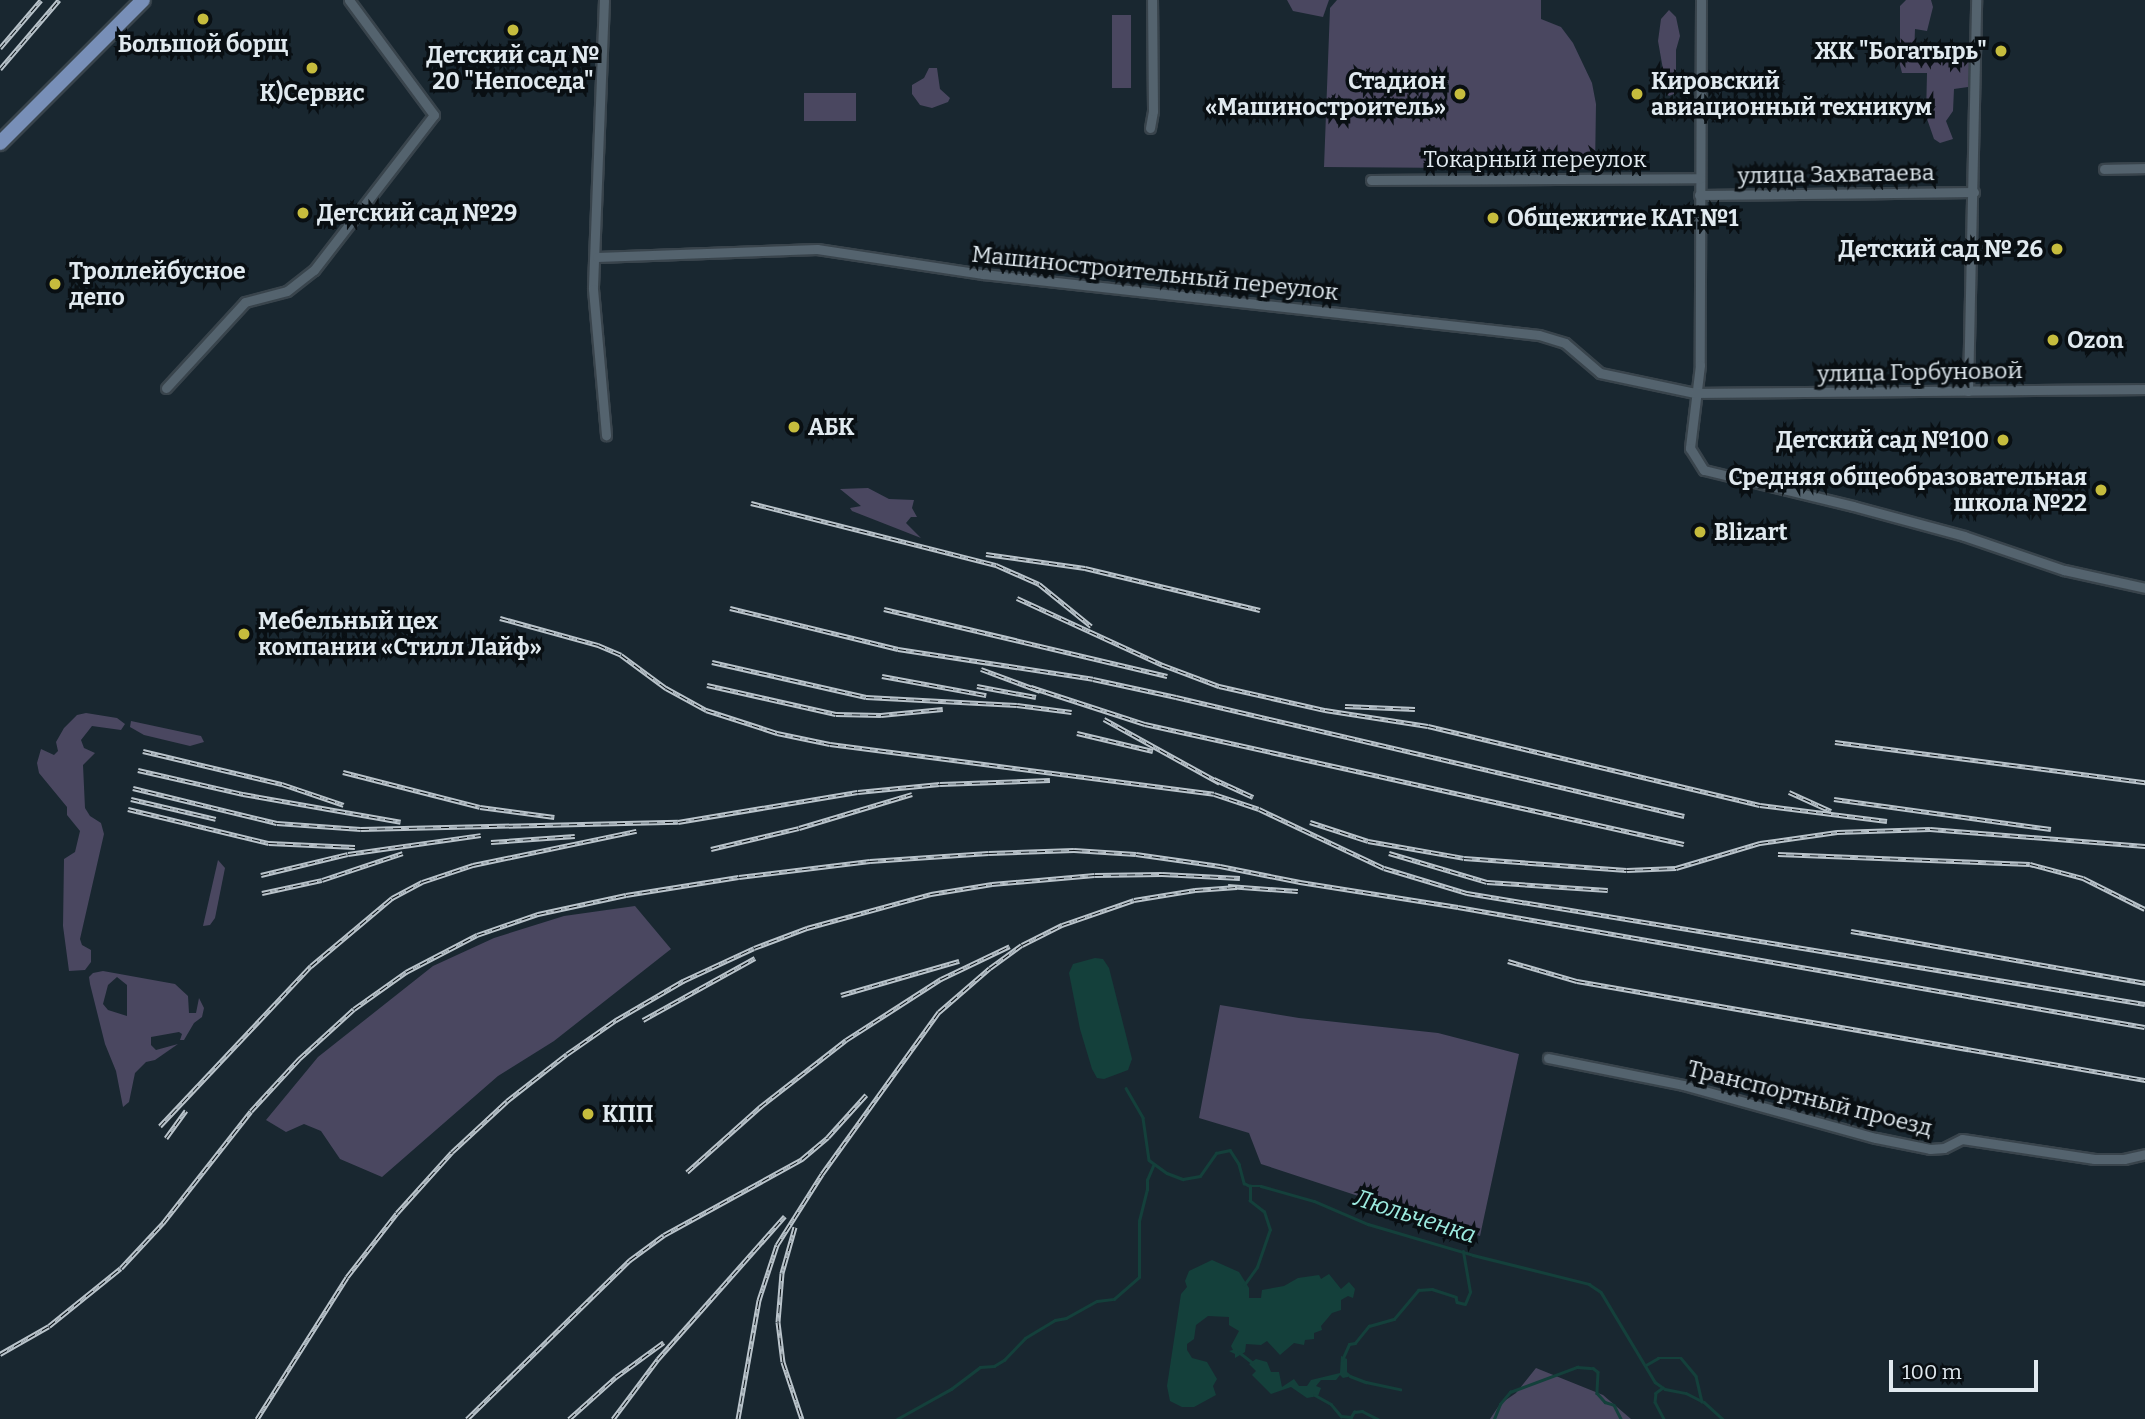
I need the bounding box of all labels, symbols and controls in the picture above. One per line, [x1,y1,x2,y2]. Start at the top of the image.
marker: Большой борщ [195,11,211,27]
marker: Детский сад № 20 "Непоседа" [505,22,521,38]
place label: Большой борщ [118,30,288,58]
place label: ЖК "Богатырь" [1814,37,1987,65]
place label: Детский сад № 20 "Непоседа" [426,41,600,95]
marker: ЖК "Богатырь" [1993,43,2009,59]
marker: К)Сервис [304,60,320,76]
place label: Стадион «Машиностроитель» [1205,67,1446,121]
place label: Кировский авиационный техникум [1651,67,1932,121]
place label: К)Сервис [259,79,365,107]
marker: Стадион «Машиностроитель» [1452,86,1468,102]
marker: Кировский авиационный техникум [1629,86,1645,102]
street label: Токарный переулок [1423,145,1647,173]
street label: улица Захватаева [1737,158,1935,190]
place label: Детский сад №29 [317,199,517,227]
place label: Общежитие КАТ №1 [1507,204,1739,232]
marker: Детский сад №29 [295,205,311,221]
marker: Общежитие КАТ №1 [1485,210,1501,226]
place label: Детский сад № 26 [1839,235,2043,263]
street label: Машиностроительный переулок [970,240,1340,306]
marker: Детский сад № 26 [2049,241,2065,257]
place label: Троллейбусное депо [69,257,246,311]
marker: Троллейбусное депо [47,276,63,292]
place label: Ozon [2067,326,2124,354]
marker: Ozon [2045,332,2061,348]
street label: улица Горбуновой [1817,356,2023,388]
place label: АБК [808,413,854,441]
marker: АБК [786,419,802,435]
place label: Детский сад №100 [1776,426,1989,454]
marker: Детский сад №100 [1995,432,2011,448]
place label: Средняя общеобразовательная школа №22 [1728,463,2087,517]
marker: Средняя общеобразовательная школа №22 [2093,482,2109,498]
place label: Blizart [1714,518,1788,546]
marker: Blizart [1692,524,1708,540]
place label: Мебельный цех компании «Стилл Лайф» [258,607,542,661]
marker: Мебельный цех компании «Стилл Лайф» [236,626,252,642]
street label: Транспортный проезд [1685,1054,1935,1142]
place label: КПП [602,1100,654,1128]
marker: КПП [580,1106,596,1122]
water label: Люльченка [1350,1184,1480,1250]
scale bar [1893,1346,2042,1390]
text: 100 m [1902,1359,1962,1385]

